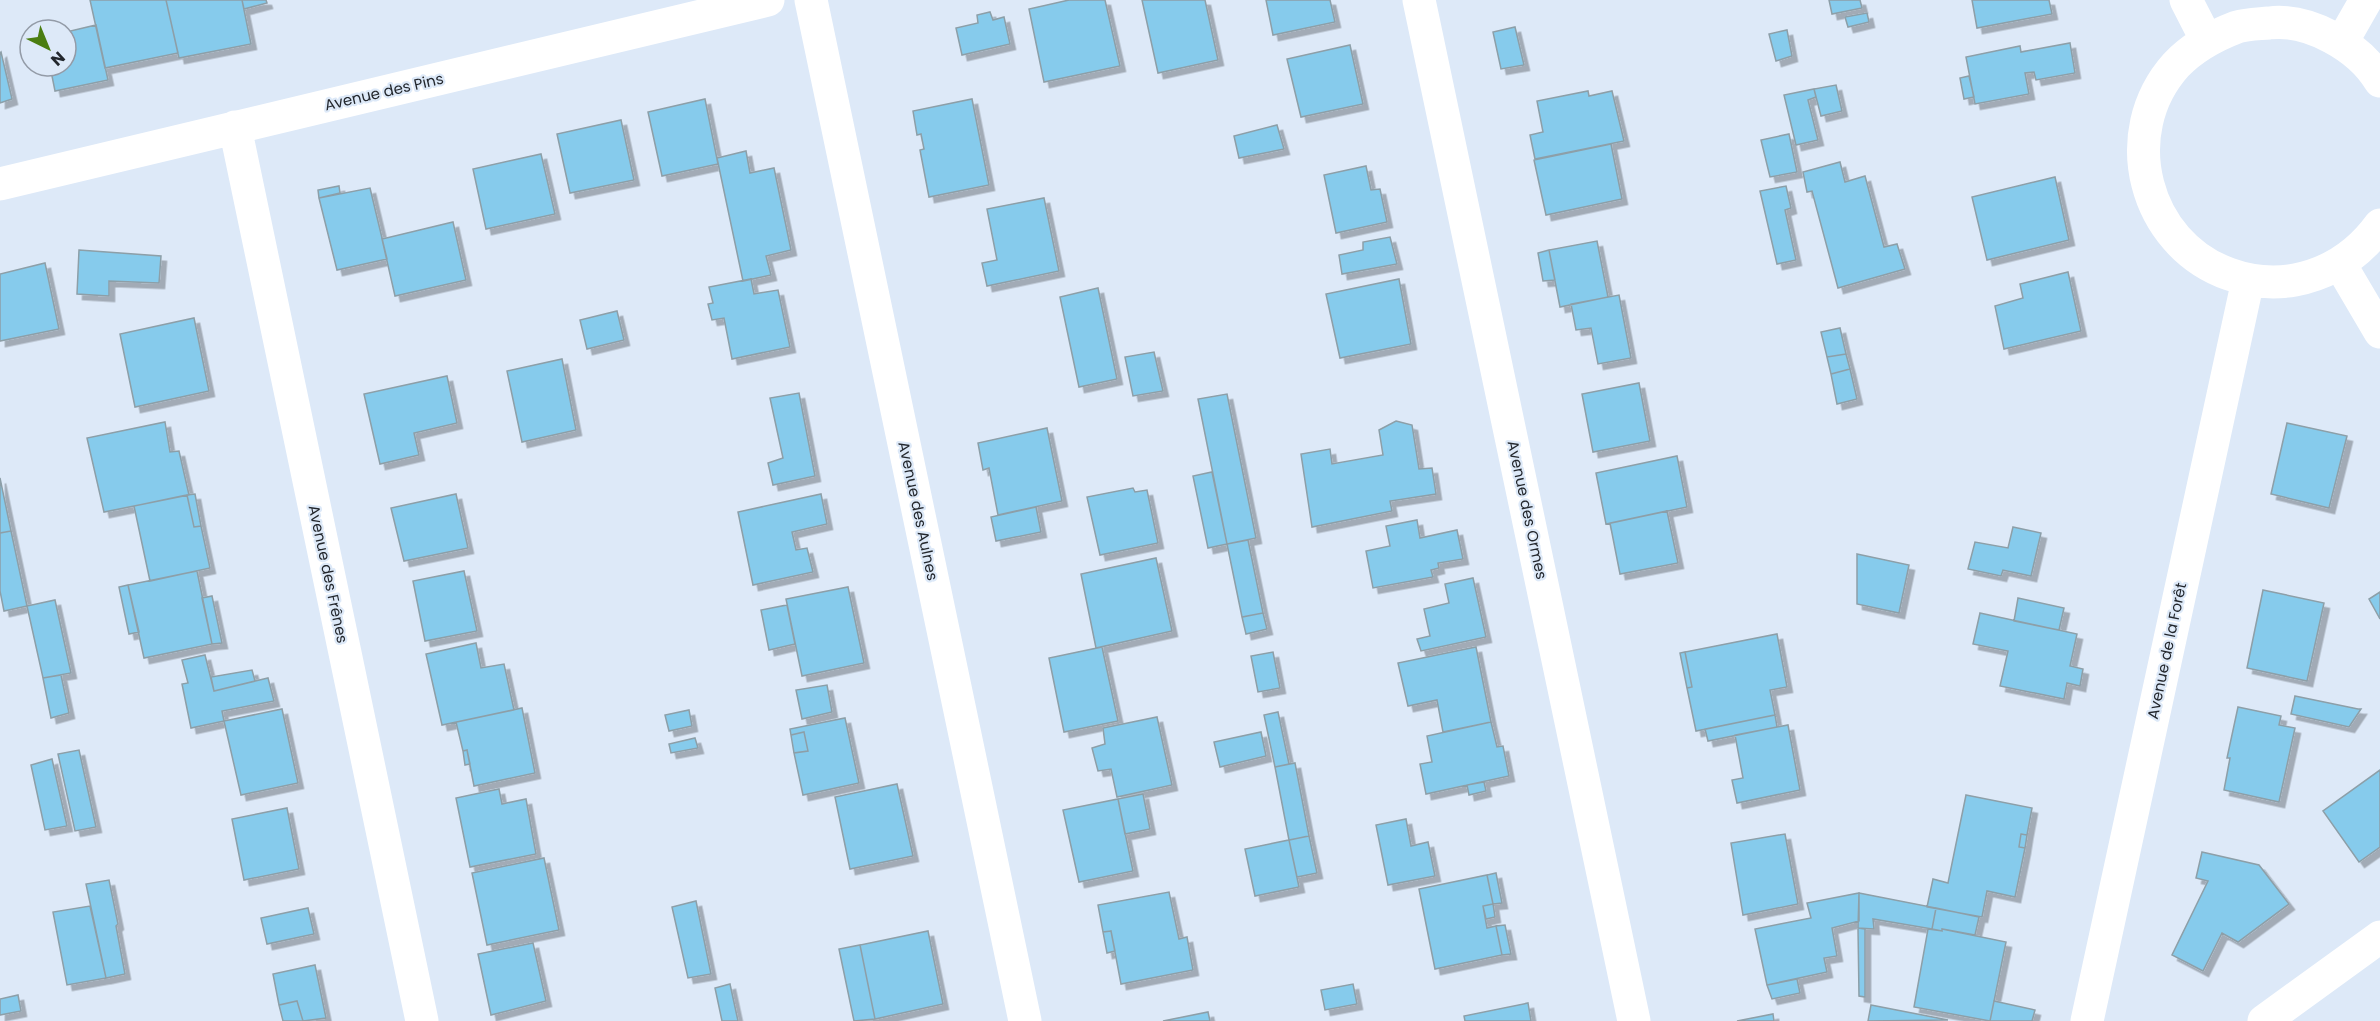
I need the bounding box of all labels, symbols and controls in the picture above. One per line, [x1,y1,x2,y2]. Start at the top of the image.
north arrow [18,18,78,78]
text: N [46,46,70,71]
street label: Avenue des Pins [322,68,446,115]
street label: Avenue des Ormes [1503,438,1553,581]
street label: Avenue des Aulnes [893,439,944,583]
street label: Avenue des Frênes [304,503,353,645]
street label: Avenue de la Forêt [2142,581,2191,721]

